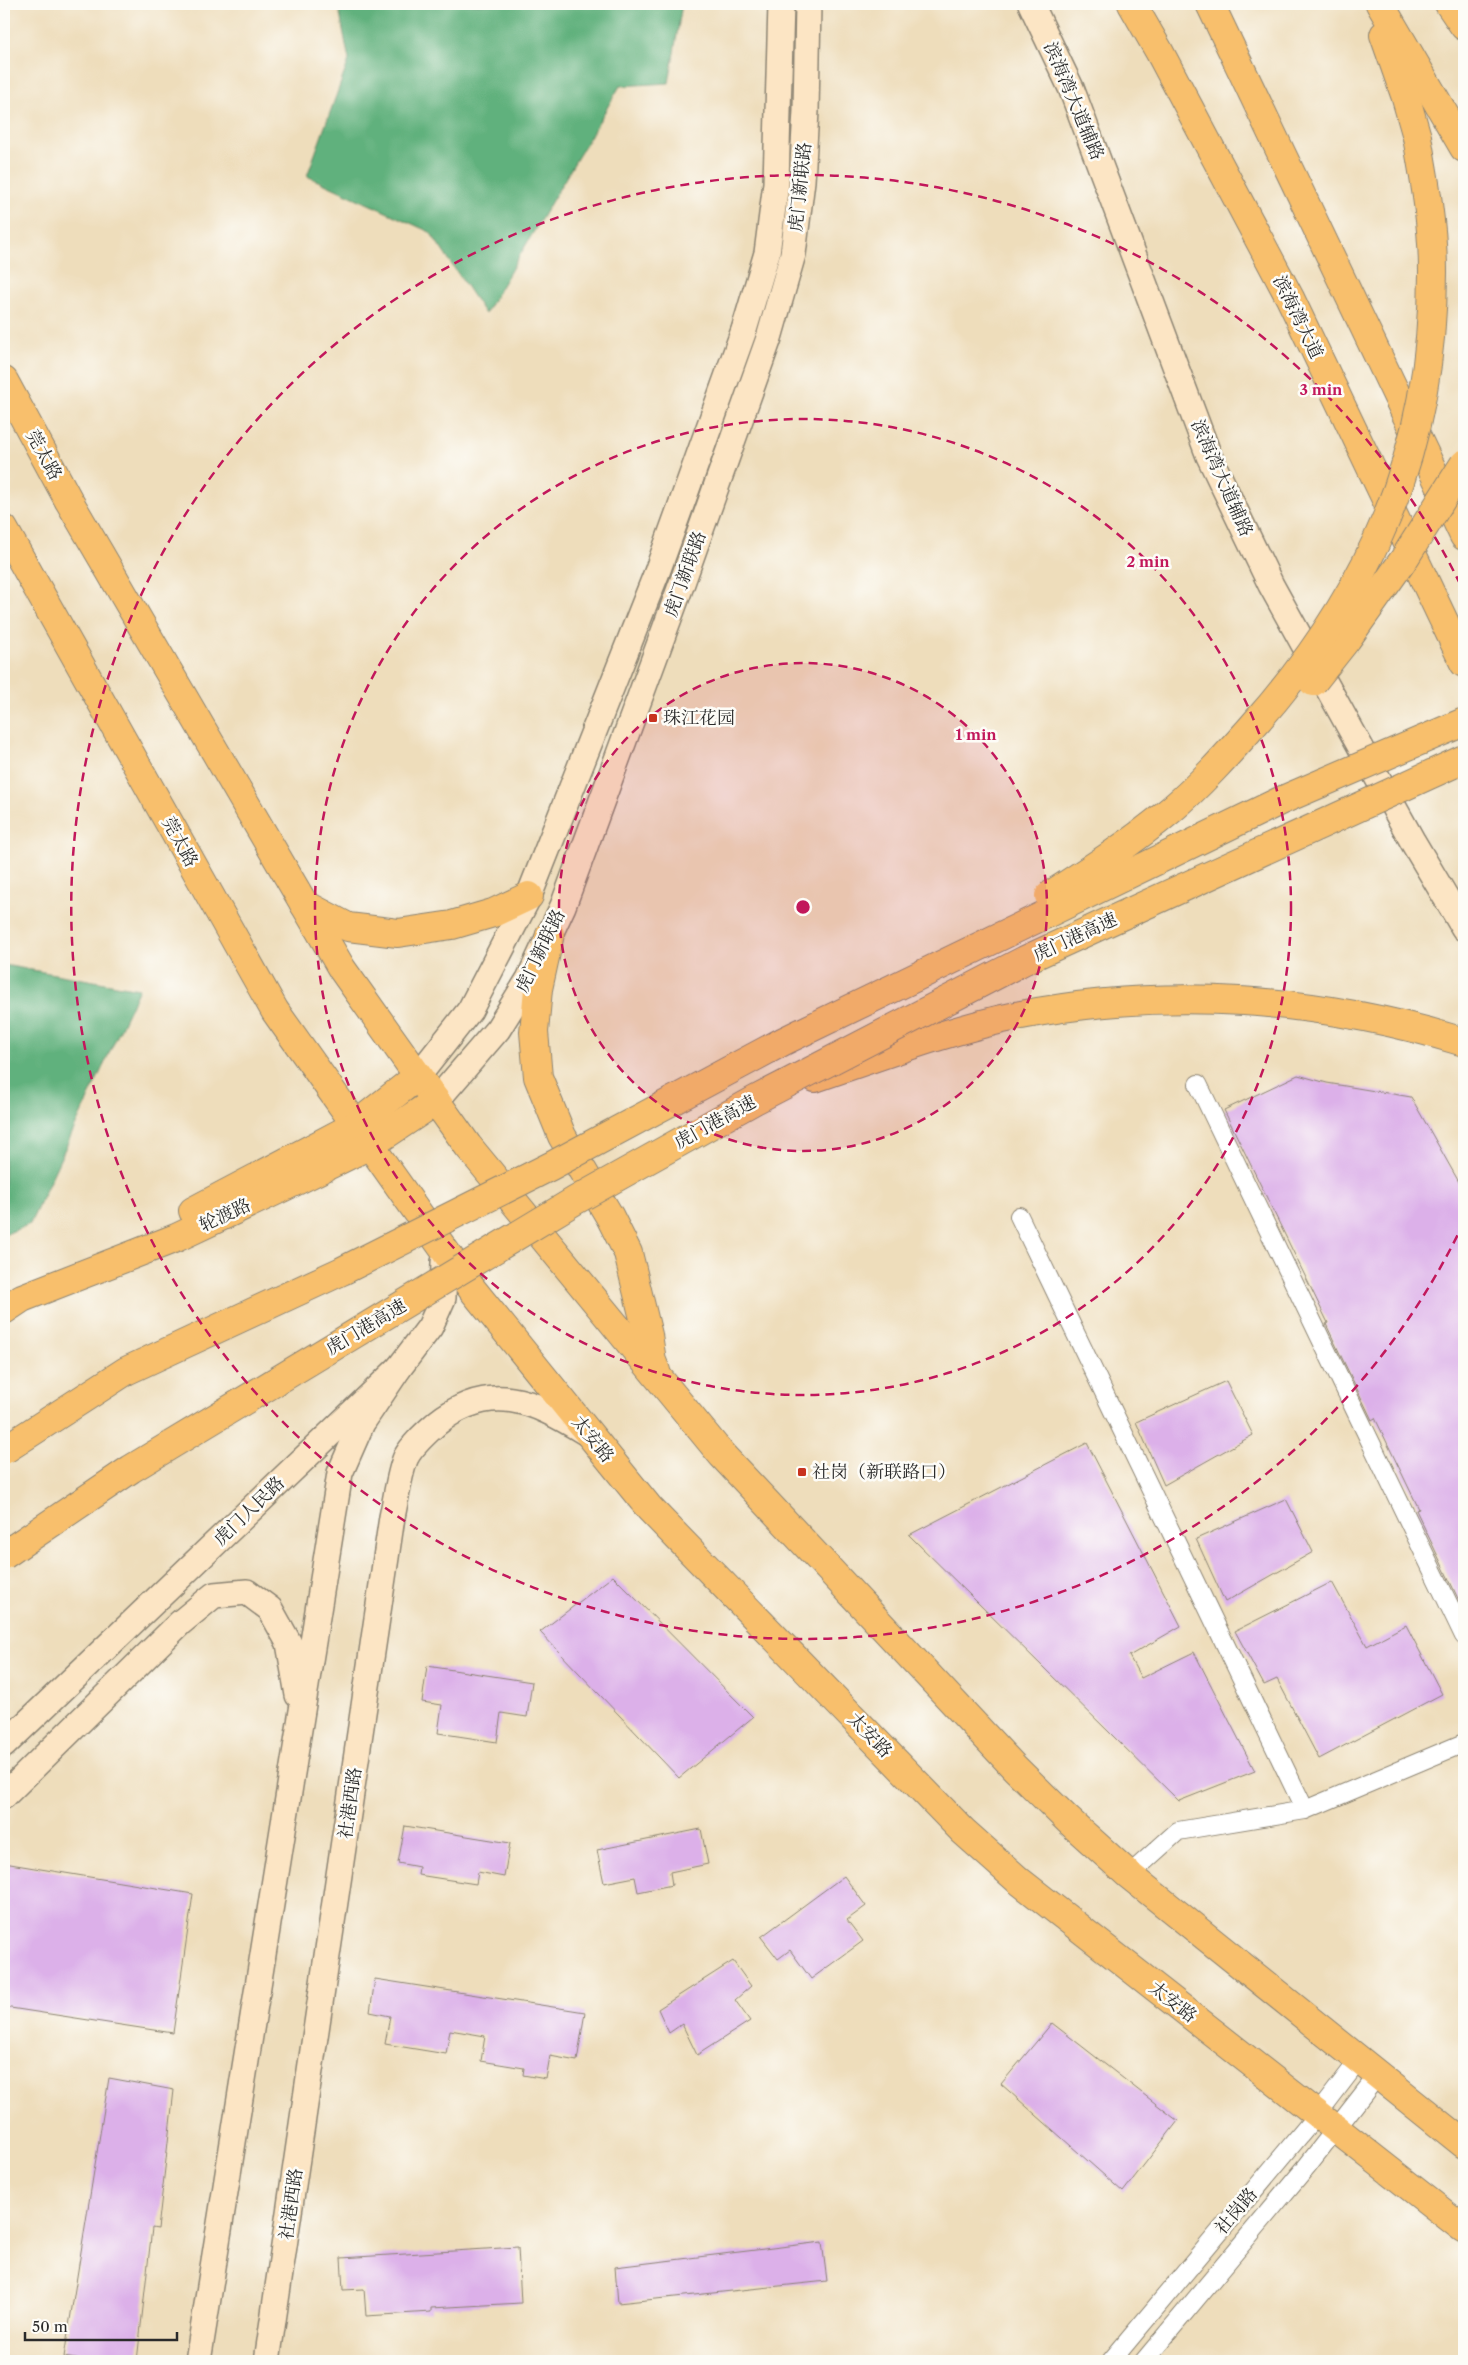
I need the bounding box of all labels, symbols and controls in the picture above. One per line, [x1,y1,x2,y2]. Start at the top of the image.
street label: 滨海湾大道辅路 [1039,39,1109,163]
street label: 虎门新联路 [784,141,816,233]
street label: 滨海湾大道 [1268,272,1328,362]
text: 3 min [1300,380,1343,399]
street label: 滨海湾大道辅路 [1186,416,1258,540]
street label: 莞太路 [21,426,67,484]
street label: 虎门新联路 [659,528,711,620]
text: 2 min [1126,552,1170,571]
place label: 珠江花园 [663,707,735,729]
marker: 珠江花园 [647,712,659,724]
text: 1 min [955,725,997,744]
street label: 莞太路 [157,813,203,871]
centre of rings [794,898,812,916]
street label: 虎门新联路 [510,906,570,996]
street label: 虎门港高速 [1030,908,1120,966]
street label: 虎门港高速 [670,1091,760,1153]
street label: 轮渡路 [196,1194,254,1236]
street label: 虎门港高速 [322,1294,410,1360]
street label: 太安路 [567,1411,619,1467]
place label: 社岗（新联路口） [812,1461,956,1483]
marker: 社岗（新联路口） [796,1466,808,1478]
street label: 虎门人民路 [209,1472,289,1550]
street label: 太安路 [843,1708,897,1762]
street label: 社港西路 [334,1766,366,1840]
street label: 太安路 [1145,1977,1201,2027]
street label: 社港西路 [275,2167,307,2241]
street label: 社岗路 [1210,2183,1262,2239]
scale bar [25,2310,178,2342]
text: 50 m [32,2317,68,2336]

